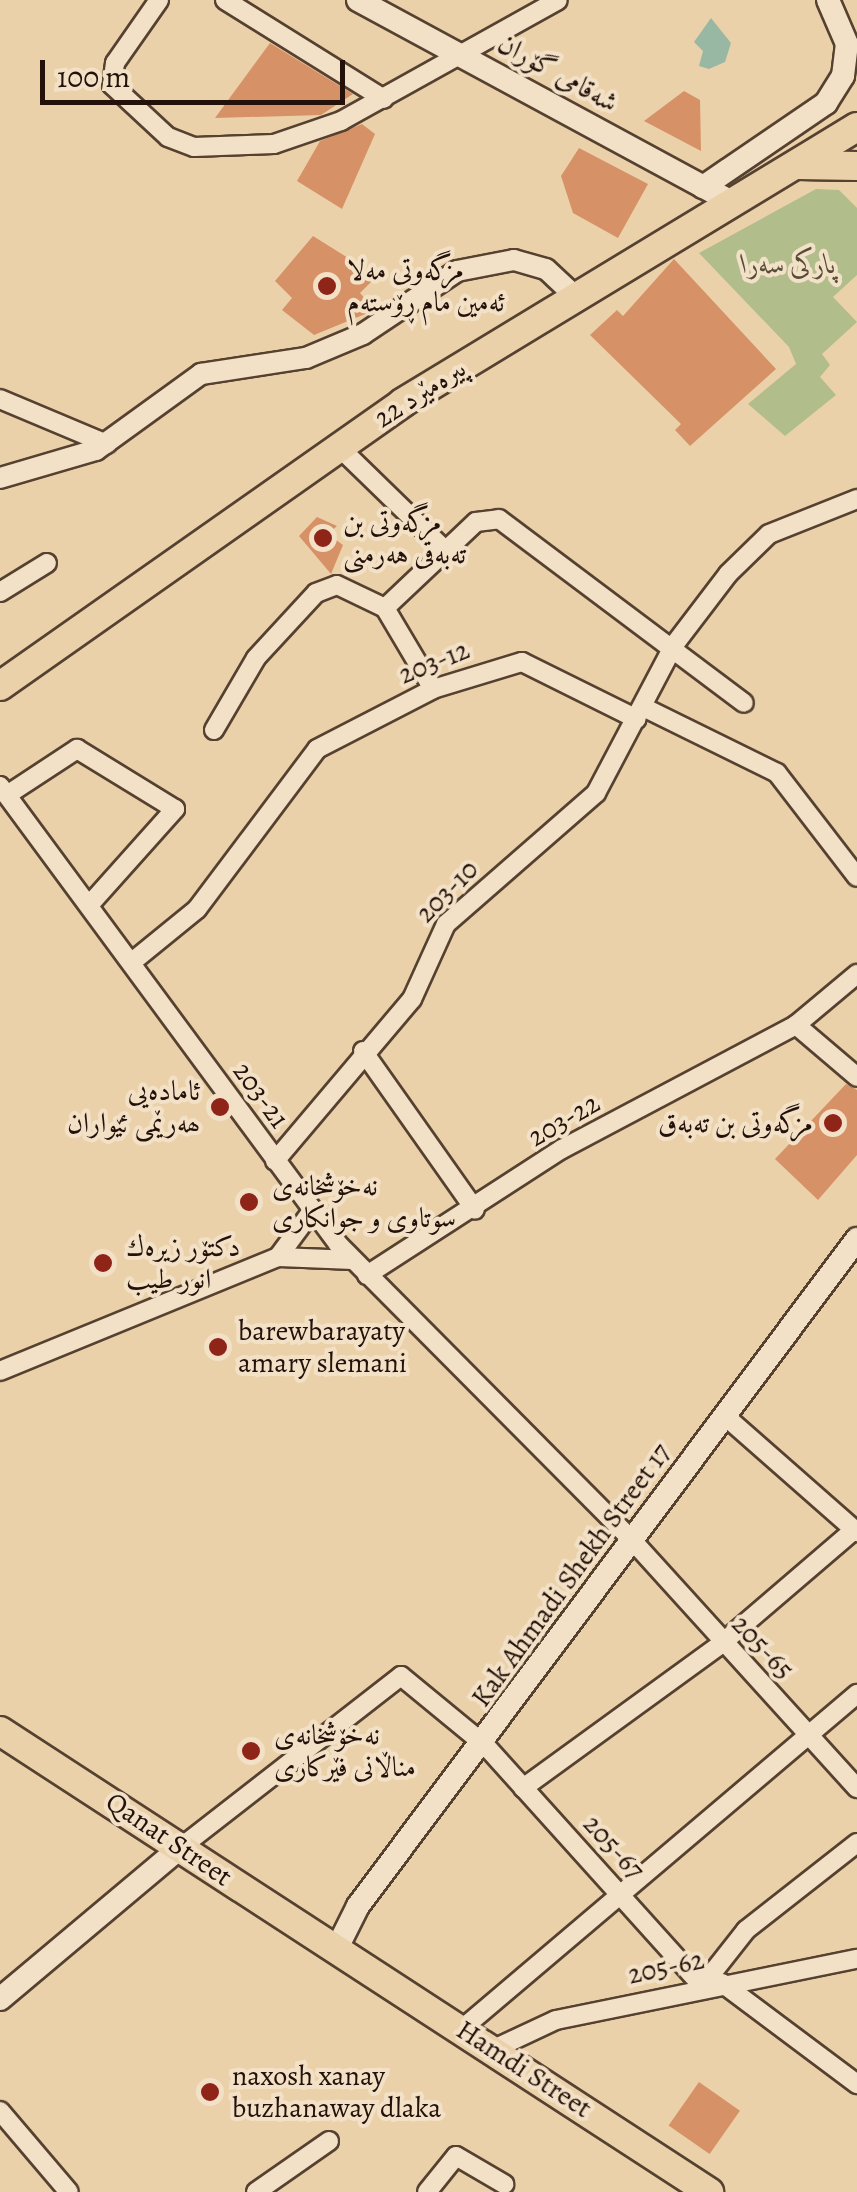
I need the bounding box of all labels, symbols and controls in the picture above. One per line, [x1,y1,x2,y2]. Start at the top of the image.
street label: شەقامی گۆران [492,26,624,120]
scale bar [45,40,350,102]
text: 100 m [57,57,130,97]
park label: پارکی سەرا [742,247,836,281]
place label: مزگەوتی مەلا ئەمین مام ڕۆستەم [347,253,505,319]
marker: مزگەوتی مەلا ئەمین مام ڕۆستەم [316,275,338,297]
street label: 22 پیرەمێرد [368,351,472,435]
place label: مزگەوتی بن تەبەقی هەرمنی [343,505,466,571]
marker: مزگەوتی بن تەبەقی هەرمنی [312,527,334,549]
street label: 203-12 [394,633,474,691]
street label: 203-10 [409,853,485,929]
street label: 203-21 [226,1055,296,1135]
place label: ئامادەیی ھەرێمی ئێواران [67,1074,200,1140]
street label: 203-22 [522,1086,606,1154]
marker: ئامادەیی ھەرێمی ئێواران [209,1096,231,1118]
place label: مزگەوتی بن تەبەق [658,1106,813,1140]
marker: مزگەوتی بن تەبەق [822,1112,844,1134]
place label: نەخۆشخانەی سوتاوی و جوانکاری [272,1169,456,1235]
marker: نەخۆشخانەی سوتاوی و جوانکاری [236,1189,262,1215]
place label: دکتۆر زیرەك انور طیب [126,1230,240,1296]
marker: دکتۆر زیرەك انور طیب [90,1250,116,1276]
place label: barewbarayaty amary slemani [238,1314,407,1380]
marker: barewbarayaty amary slemani [207,1336,229,1358]
street label: Kak Ahmadi Shekh Street 17 [464,1437,678,1713]
street label: 205-65 [725,1608,801,1686]
place label: نەخۆشخانەی مناڵانی فێركاری [274,1718,416,1784]
marker: نەخۆشخانەی مناڵانی فێركاری [238,1738,264,1764]
street label: Qanat Street [100,1785,238,1893]
street label: 205-67 [576,1808,652,1886]
street label: 205-62 [625,1943,707,1991]
street label: Hamdi Street [450,2013,598,2125]
place label: naxosh xanay buzhanaway dlaka [232,2059,441,2125]
marker: naxosh xanay buzhanaway dlaka [197,2079,223,2105]

